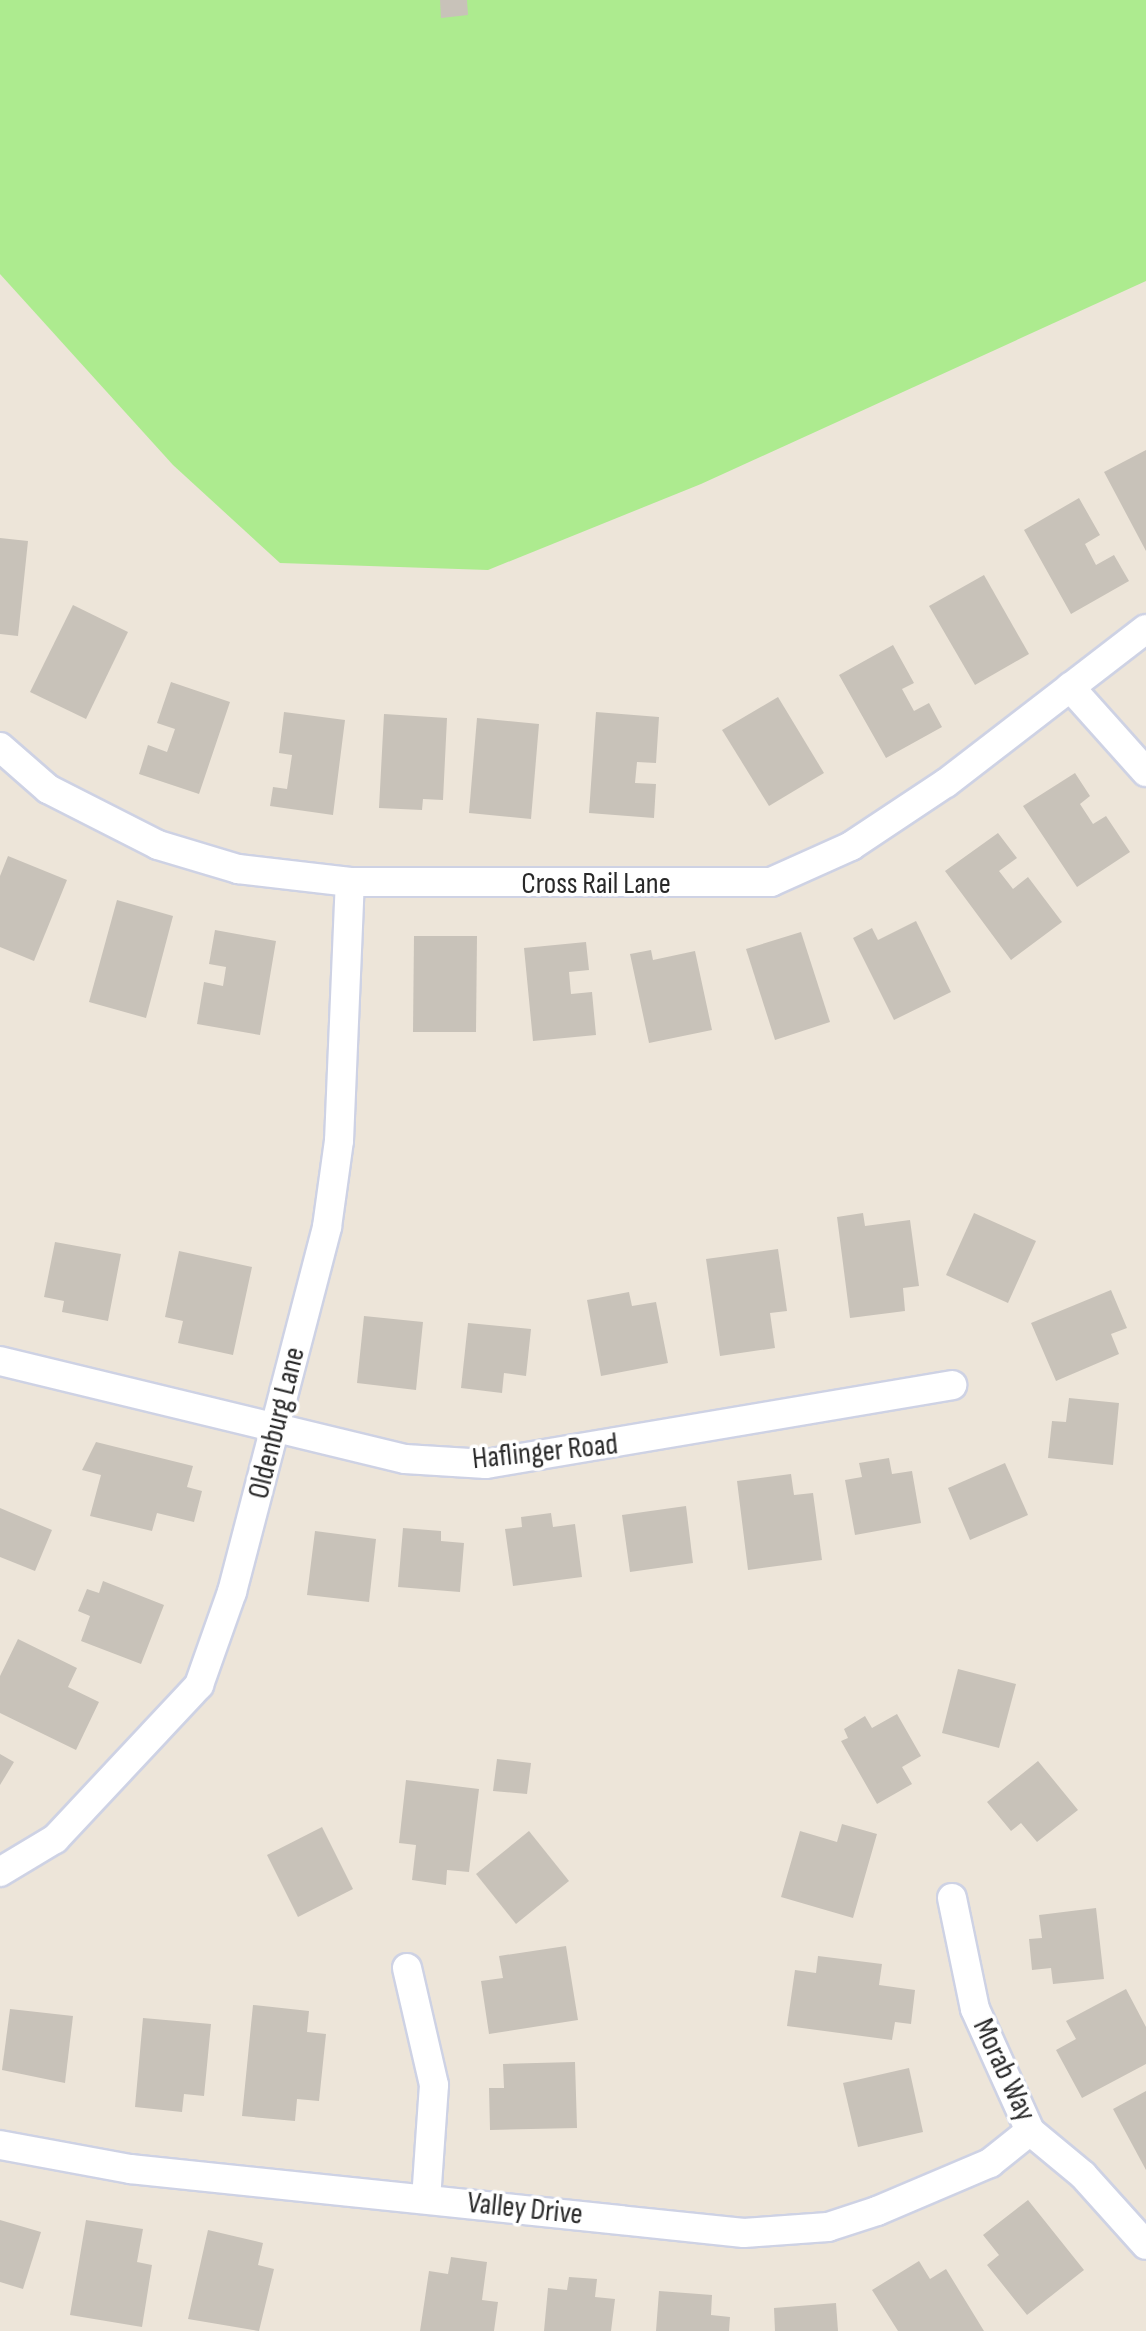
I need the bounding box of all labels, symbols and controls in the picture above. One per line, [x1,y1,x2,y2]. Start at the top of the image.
street label: Cross Rail Lane [521,866,671,902]
street label: Oldenburg Lane [241,1344,313,1502]
street label: Haflinger Road [470,1426,620,1478]
street label: Morab Way [965,2013,1043,2127]
street label: Valley Drive [466,2185,584,2233]

